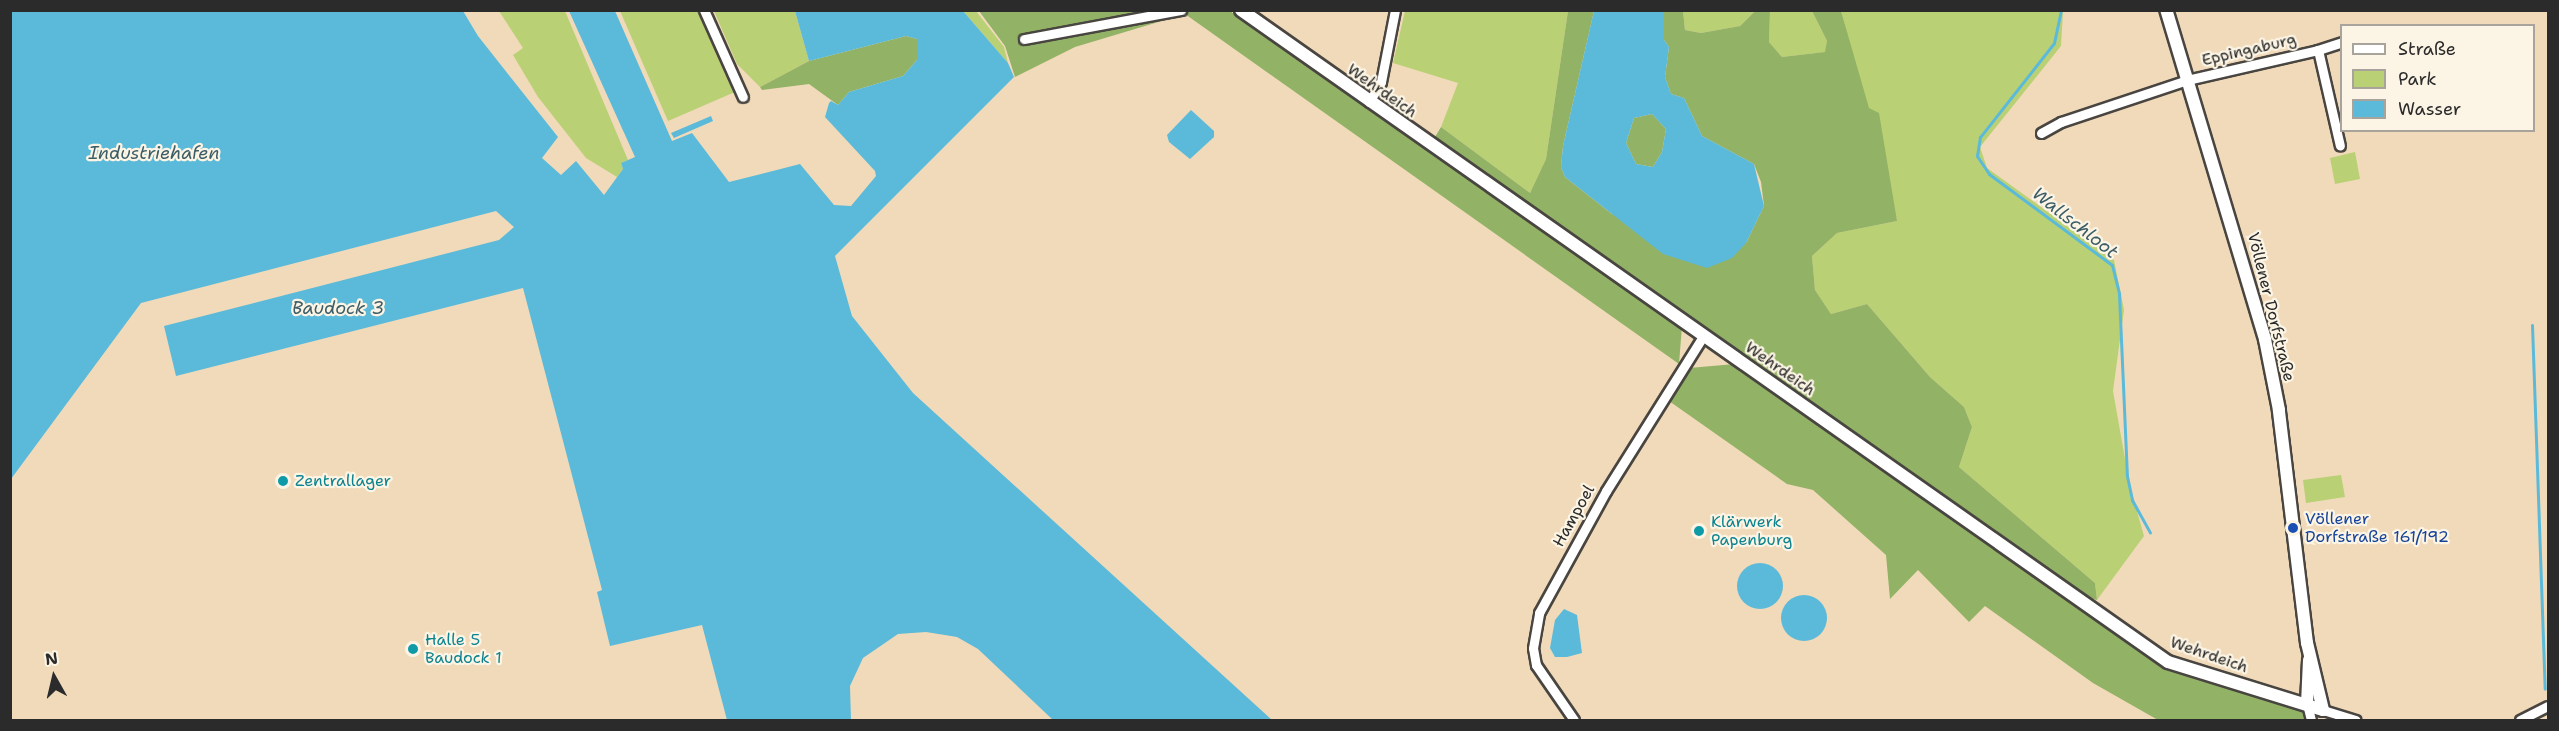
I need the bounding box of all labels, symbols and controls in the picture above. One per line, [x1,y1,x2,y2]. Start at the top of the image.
legend [2340,24,2535,132]
street label: Eppingaburg [2200,30,2298,70]
text: Straße [2398,37,2456,61]
street label: Wehrdeich [1343,60,1421,122]
text: Park [2398,67,2437,91]
text: Wasser [2398,97,2461,121]
water label: Industriehafen [89,142,219,164]
water label: Wallschloot [2028,183,2122,263]
street label: Völlener Dorfstraße [2243,231,2299,383]
water label: Baudock 3 [292,297,384,319]
street label: Wehrdeich [1741,338,1819,400]
place label: Zentrallager [295,471,391,491]
marker: Zentrallager [276,474,290,488]
street label: Hampoel [1549,482,1599,550]
place label: Völlener Dorfstraße 161/192 [2305,509,2449,547]
place label: Klärwerk Papenburg [1711,512,1792,550]
marker: Völlener Dorfstraße 161/192 [2286,521,2300,535]
marker: Klärwerk Papenburg [1692,524,1706,538]
place label: Halle 5 Baudock 1 [425,630,502,668]
street label: Wehrdeich [2168,633,2250,677]
marker: Halle 5 Baudock 1 [406,642,420,656]
north arrow [24,647,84,707]
text: N [44,647,59,670]

